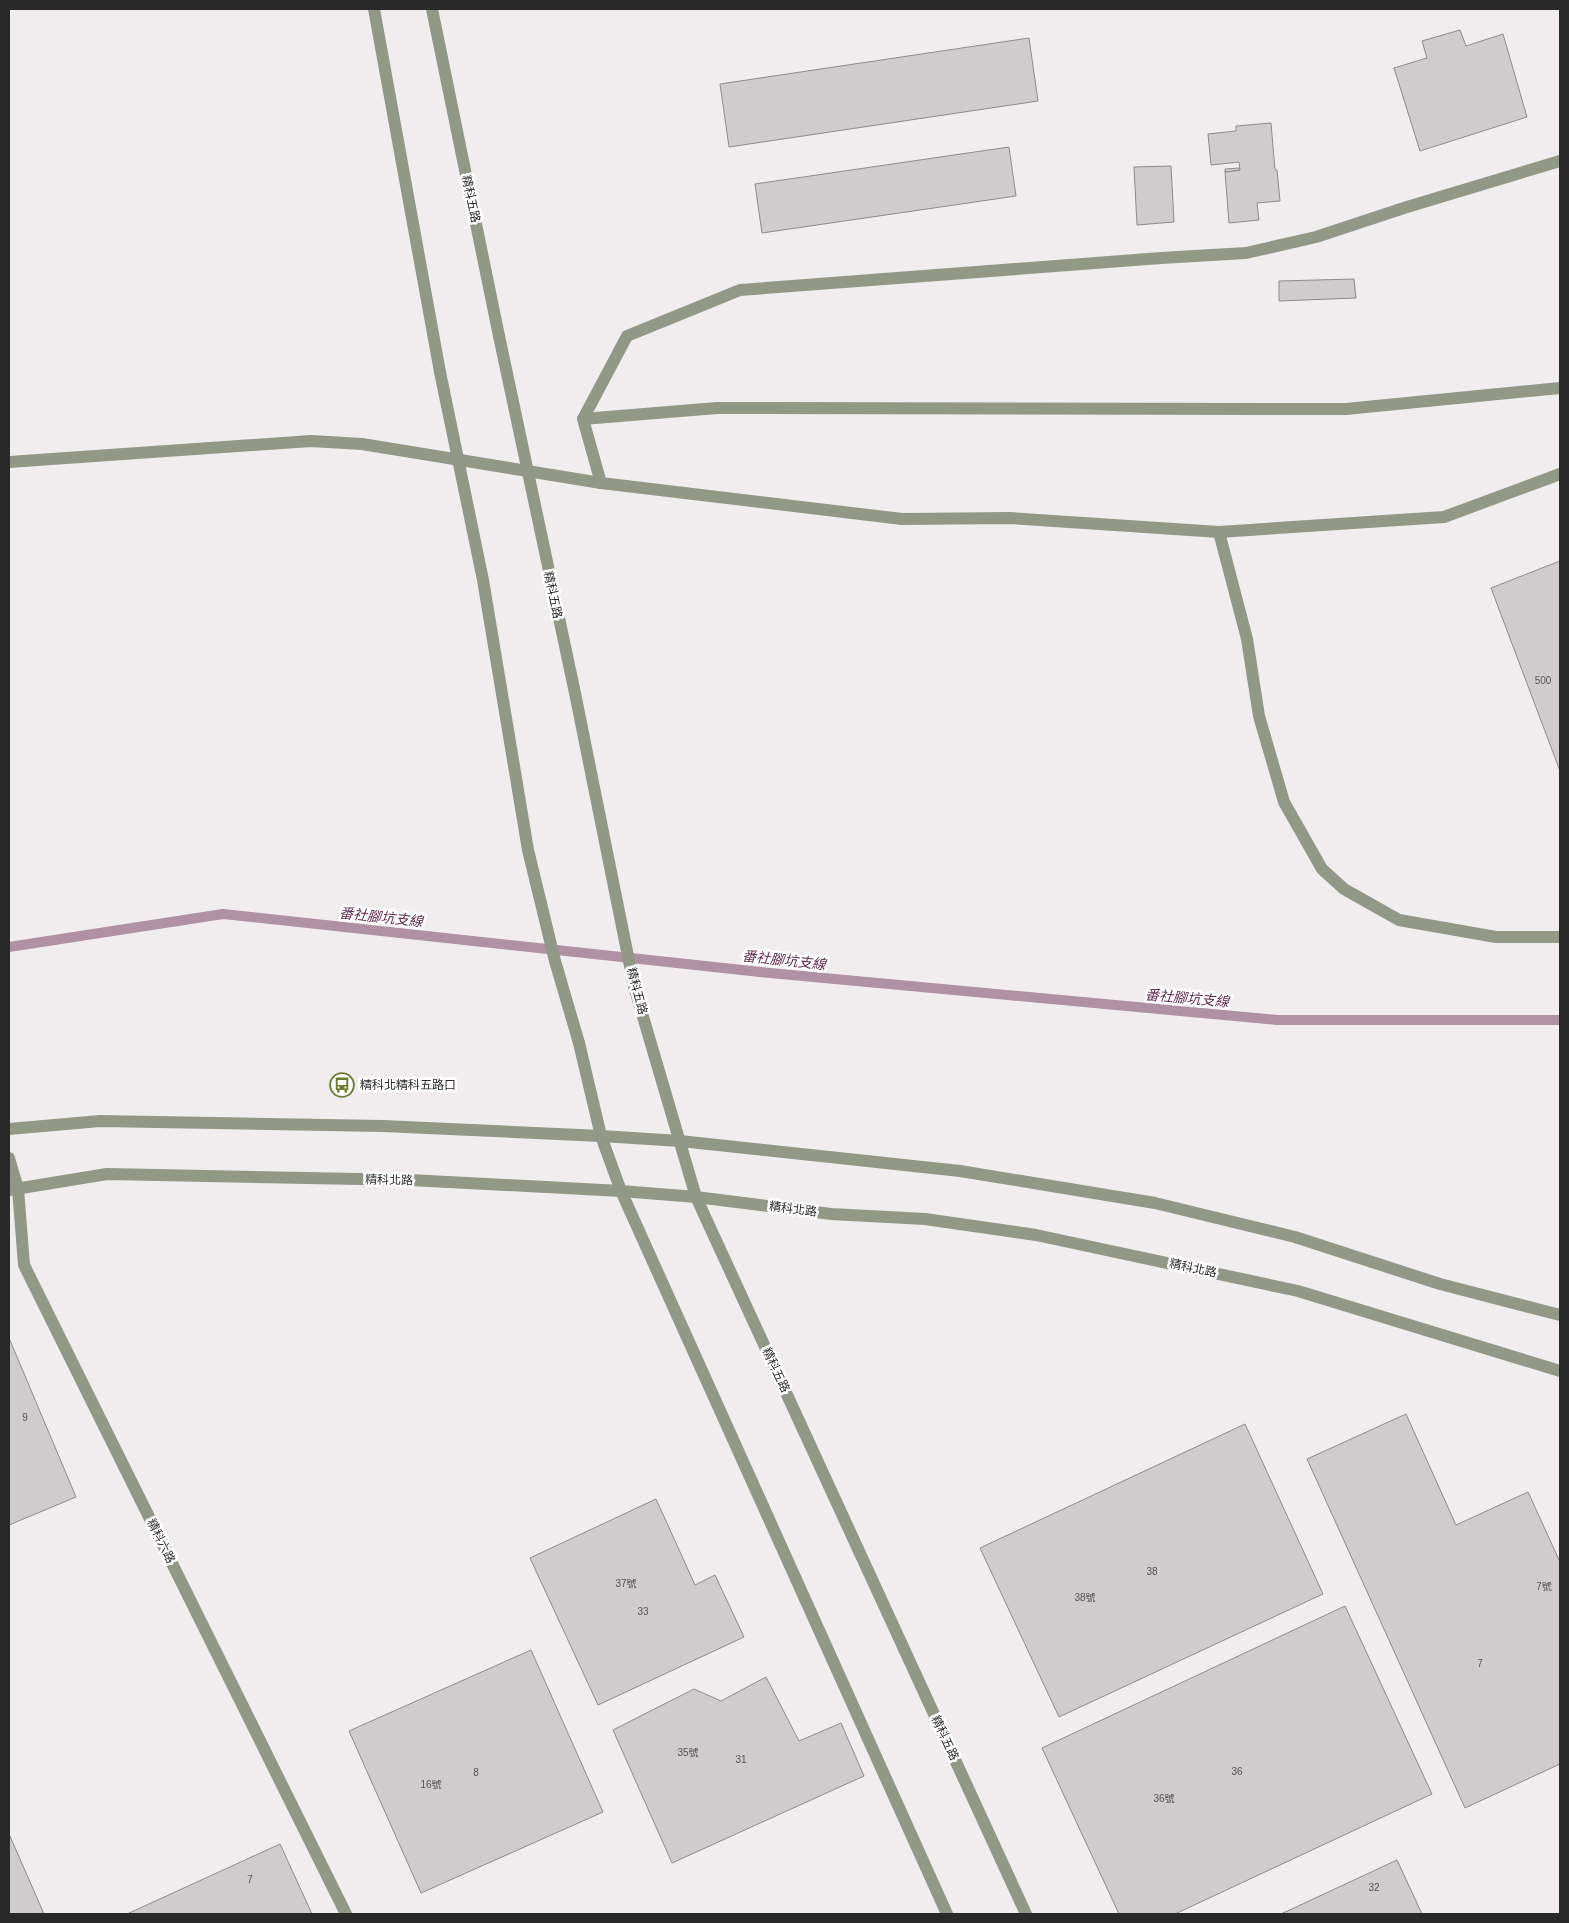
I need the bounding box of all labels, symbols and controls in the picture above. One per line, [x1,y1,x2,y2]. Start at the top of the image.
street label: 精科五路 [459,174,483,224]
street label: 精科五路 [541,570,565,620]
house number: 500 [1535,675,1552,686]
water label: 番社腳坑支線 [338,905,426,930]
water label: 番社腳坑支線 [741,948,829,973]
street label: 精科五路 [624,966,650,1016]
water label: 番社腳坑支線 [1144,986,1232,1010]
bus stop icon: 精科北精科五路口 [329,1072,355,1098]
place label: 精科北精科五路口 [360,1078,456,1092]
street label: 精科北路 [365,1173,413,1187]
street label: 精科北路 [768,1199,818,1219]
street label: 精科北路 [1168,1256,1218,1280]
street label: 精科五路 [760,1345,792,1395]
house number: 9 [22,1412,28,1423]
street label: 精科六路 [144,1516,178,1566]
house number: 38 [1146,1566,1158,1577]
house number: 37號 [615,1578,637,1589]
house number: 7號 [1536,1581,1552,1592]
house number: 38號 [1074,1592,1096,1603]
house number: 33 [637,1606,649,1617]
house number: 7 [1477,1658,1483,1669]
street label: 精科五路 [929,1713,961,1763]
house number: 35號 [677,1747,699,1758]
house number: 31 [735,1754,747,1765]
house number: 36 [1231,1766,1243,1777]
house number: 8 [473,1767,479,1778]
house number: 16號 [420,1779,442,1790]
house number: 36號 [1153,1793,1175,1804]
house number: 7 [247,1874,253,1885]
house number: 32 [1368,1882,1380,1893]

